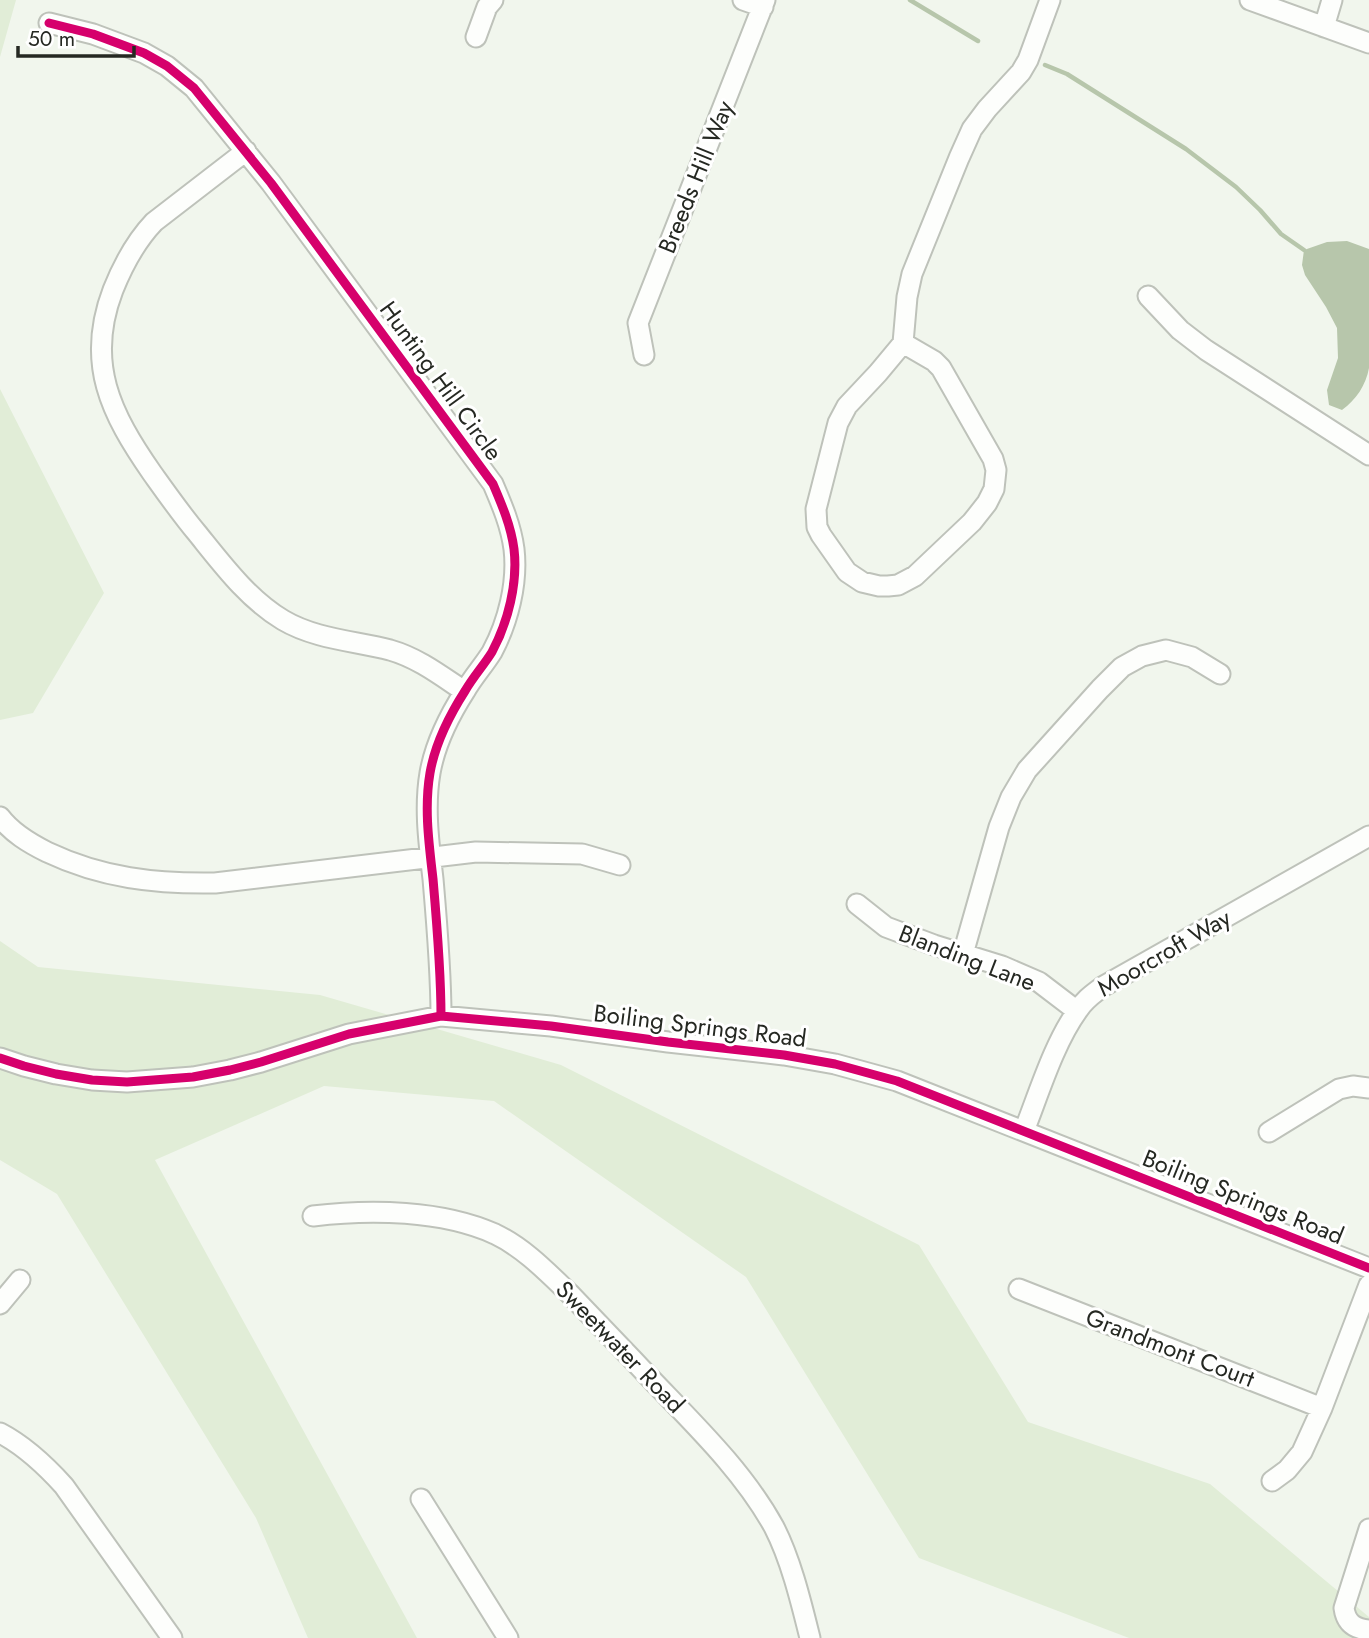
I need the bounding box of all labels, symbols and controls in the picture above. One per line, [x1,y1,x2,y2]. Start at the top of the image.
scale bar [18,14,133,58]
text: 50 m [28,24,75,54]
street label: Breeds Hill Way [649,95,742,258]
street label: Hunting Hill Circle [372,294,511,468]
street label: Moorcroft Way [1090,900,1237,1005]
street label: Blanding Lane [894,915,1041,1000]
street label: Boiling Springs Road [592,995,808,1056]
street label: Boiling Springs Road [1137,1140,1349,1253]
street label: Sweetwater Road [548,1272,693,1421]
street label: Grandmont Court [1081,1299,1260,1396]

